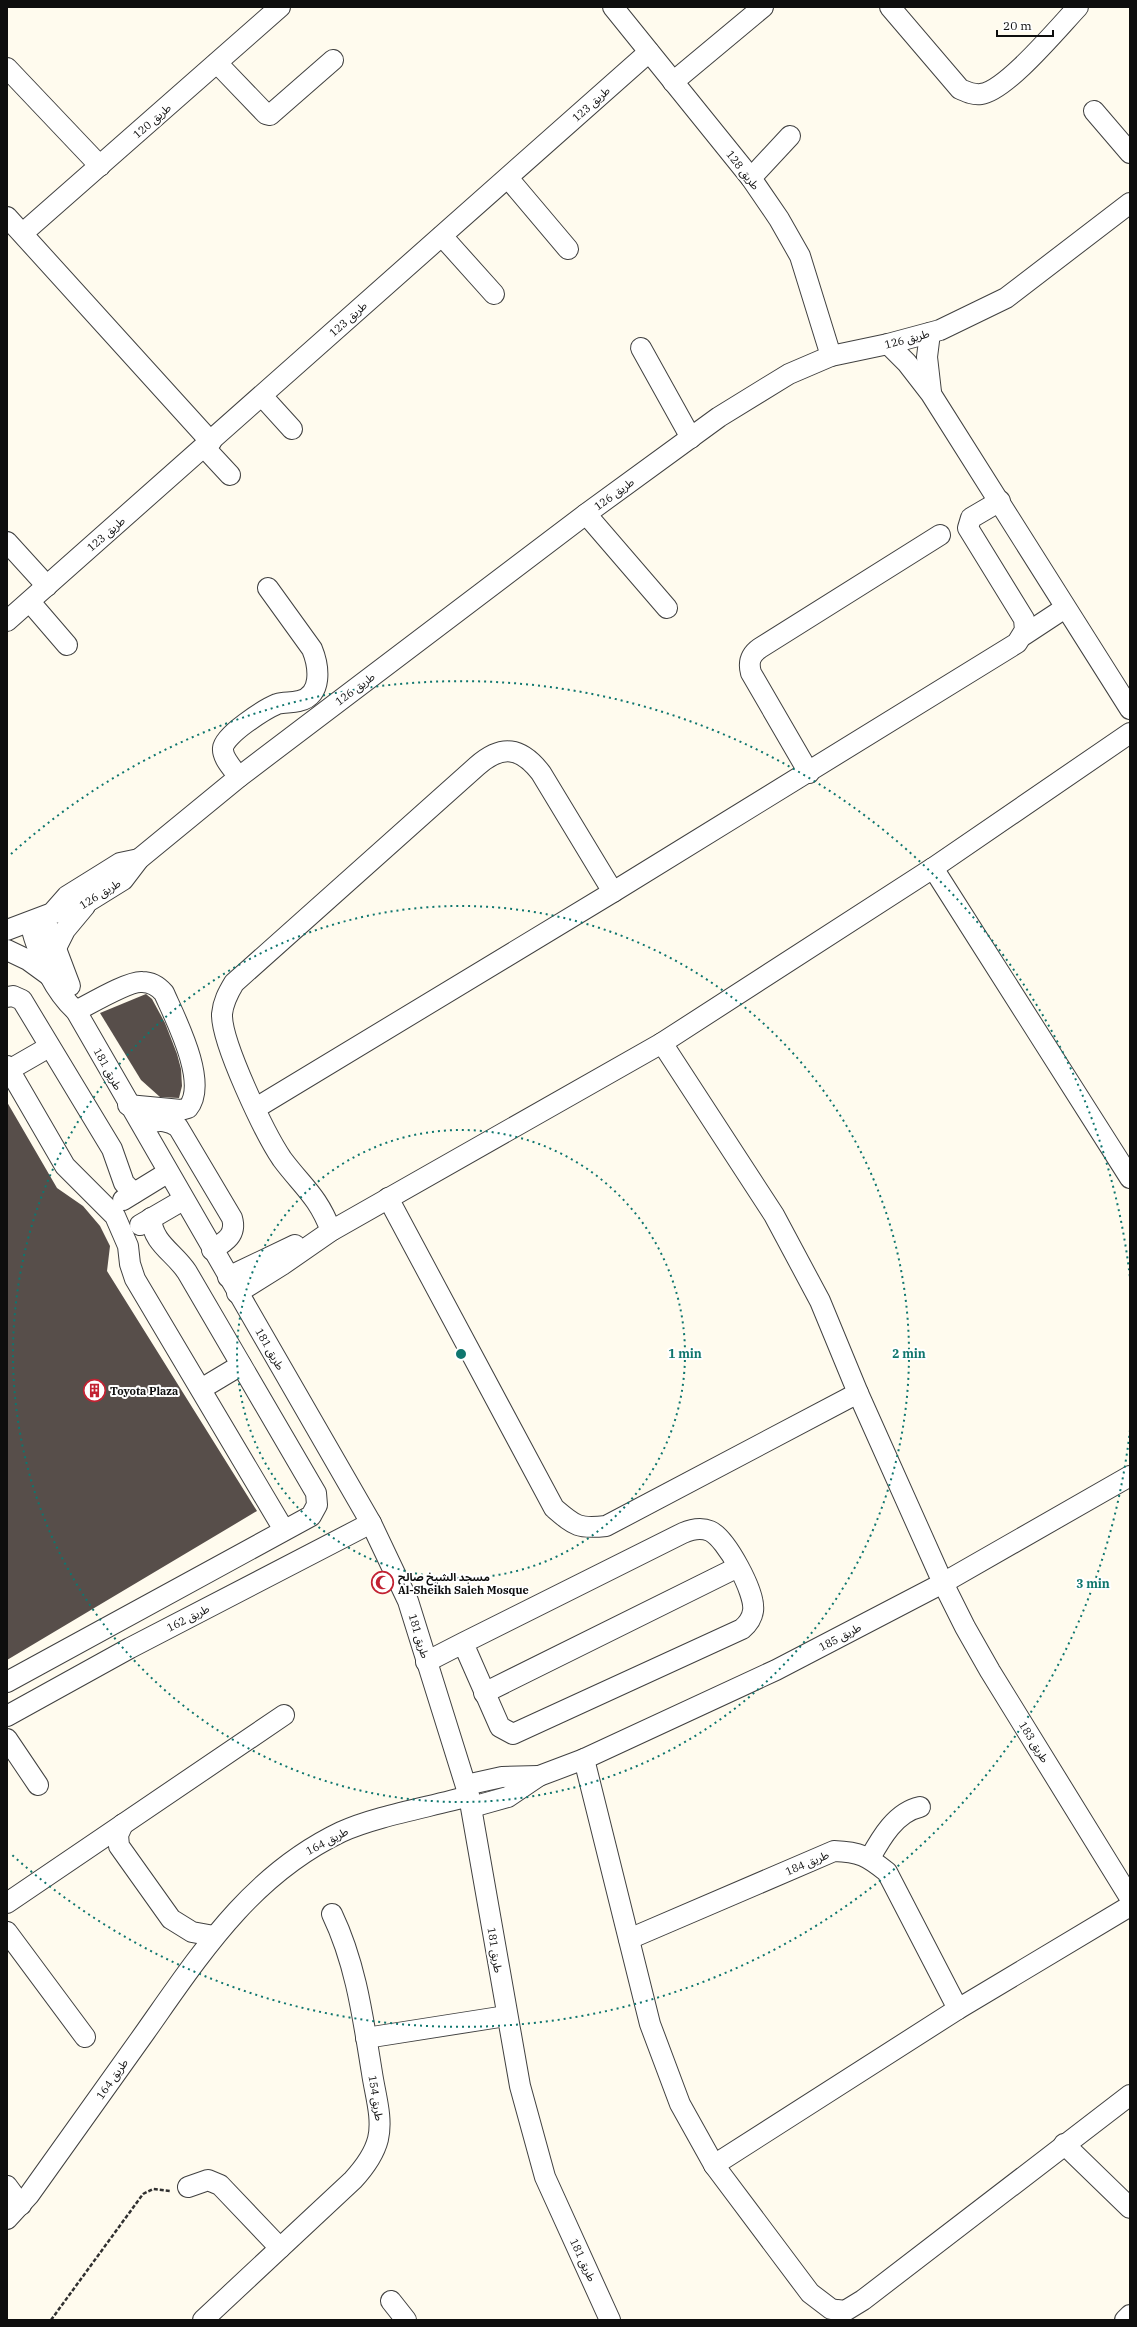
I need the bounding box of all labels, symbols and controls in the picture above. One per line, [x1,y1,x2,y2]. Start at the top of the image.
scale bar [997,12,1053,38]
text: 20 m [1003,18,1032,33]
street label: طريق 123 [569,83,613,125]
street label: طريق 120 [130,101,174,141]
street label: طريق 128 [723,148,763,192]
street label: طريق 123 [326,298,370,340]
street label: طريق 126 [883,326,931,352]
street label: طريق 126 [591,475,637,513]
street label: طريق 123 [84,514,128,554]
street label: طريق 126 [332,670,378,708]
street label: طريق 126 [77,876,123,912]
street label: طريق 181 [91,1045,125,1093]
street label: طريق 181 [252,1326,288,1372]
text: 1 min [668,1346,702,1361]
text: 2 min [892,1346,926,1361]
centre of rings [454,1347,468,1361]
building icon: Toyota Plaza [82,1378,108,1404]
place label: Toyota Plaza [110,1384,178,1398]
mosque icon: مسجد الشيخ صالح Al-Sheikh Saleh Mosque [370,1570,396,1596]
place label: مسجد الشيخ صالح Al-Sheikh Saleh Mosque [398,1570,529,1597]
text: 3 min [1076,1576,1110,1591]
street label: طريق 162 [164,1601,212,1635]
street label: طريق 181 [406,1612,432,1660]
street label: طريق 185 [816,1620,864,1654]
street label: طريق 183 [1016,1719,1052,1765]
street label: طريق 164 [303,1824,351,1858]
street label: طريق 184 [783,1848,831,1878]
street label: طريق 181 [484,1926,506,1974]
street label: طريق 164 [93,2056,131,2102]
street label: طريق 154 [365,2074,387,2122]
street label: طريق 181 [567,2236,599,2284]

